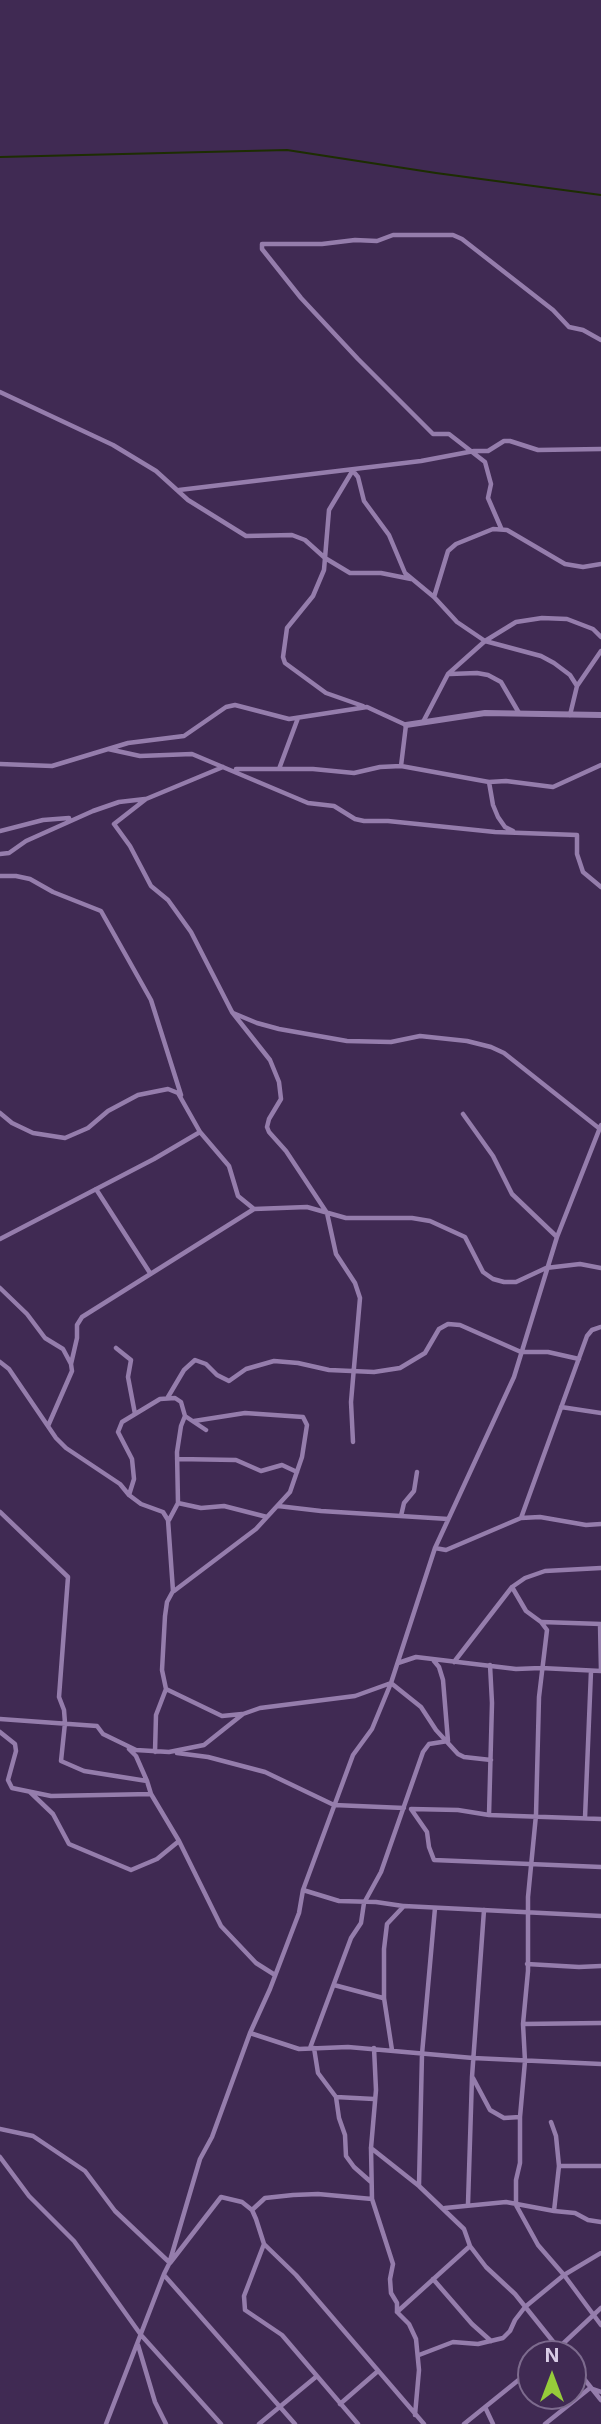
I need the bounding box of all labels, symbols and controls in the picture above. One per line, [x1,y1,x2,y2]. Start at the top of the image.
north arrow [517,2340,587,2410]
text: N [545,2344,559,2367]

